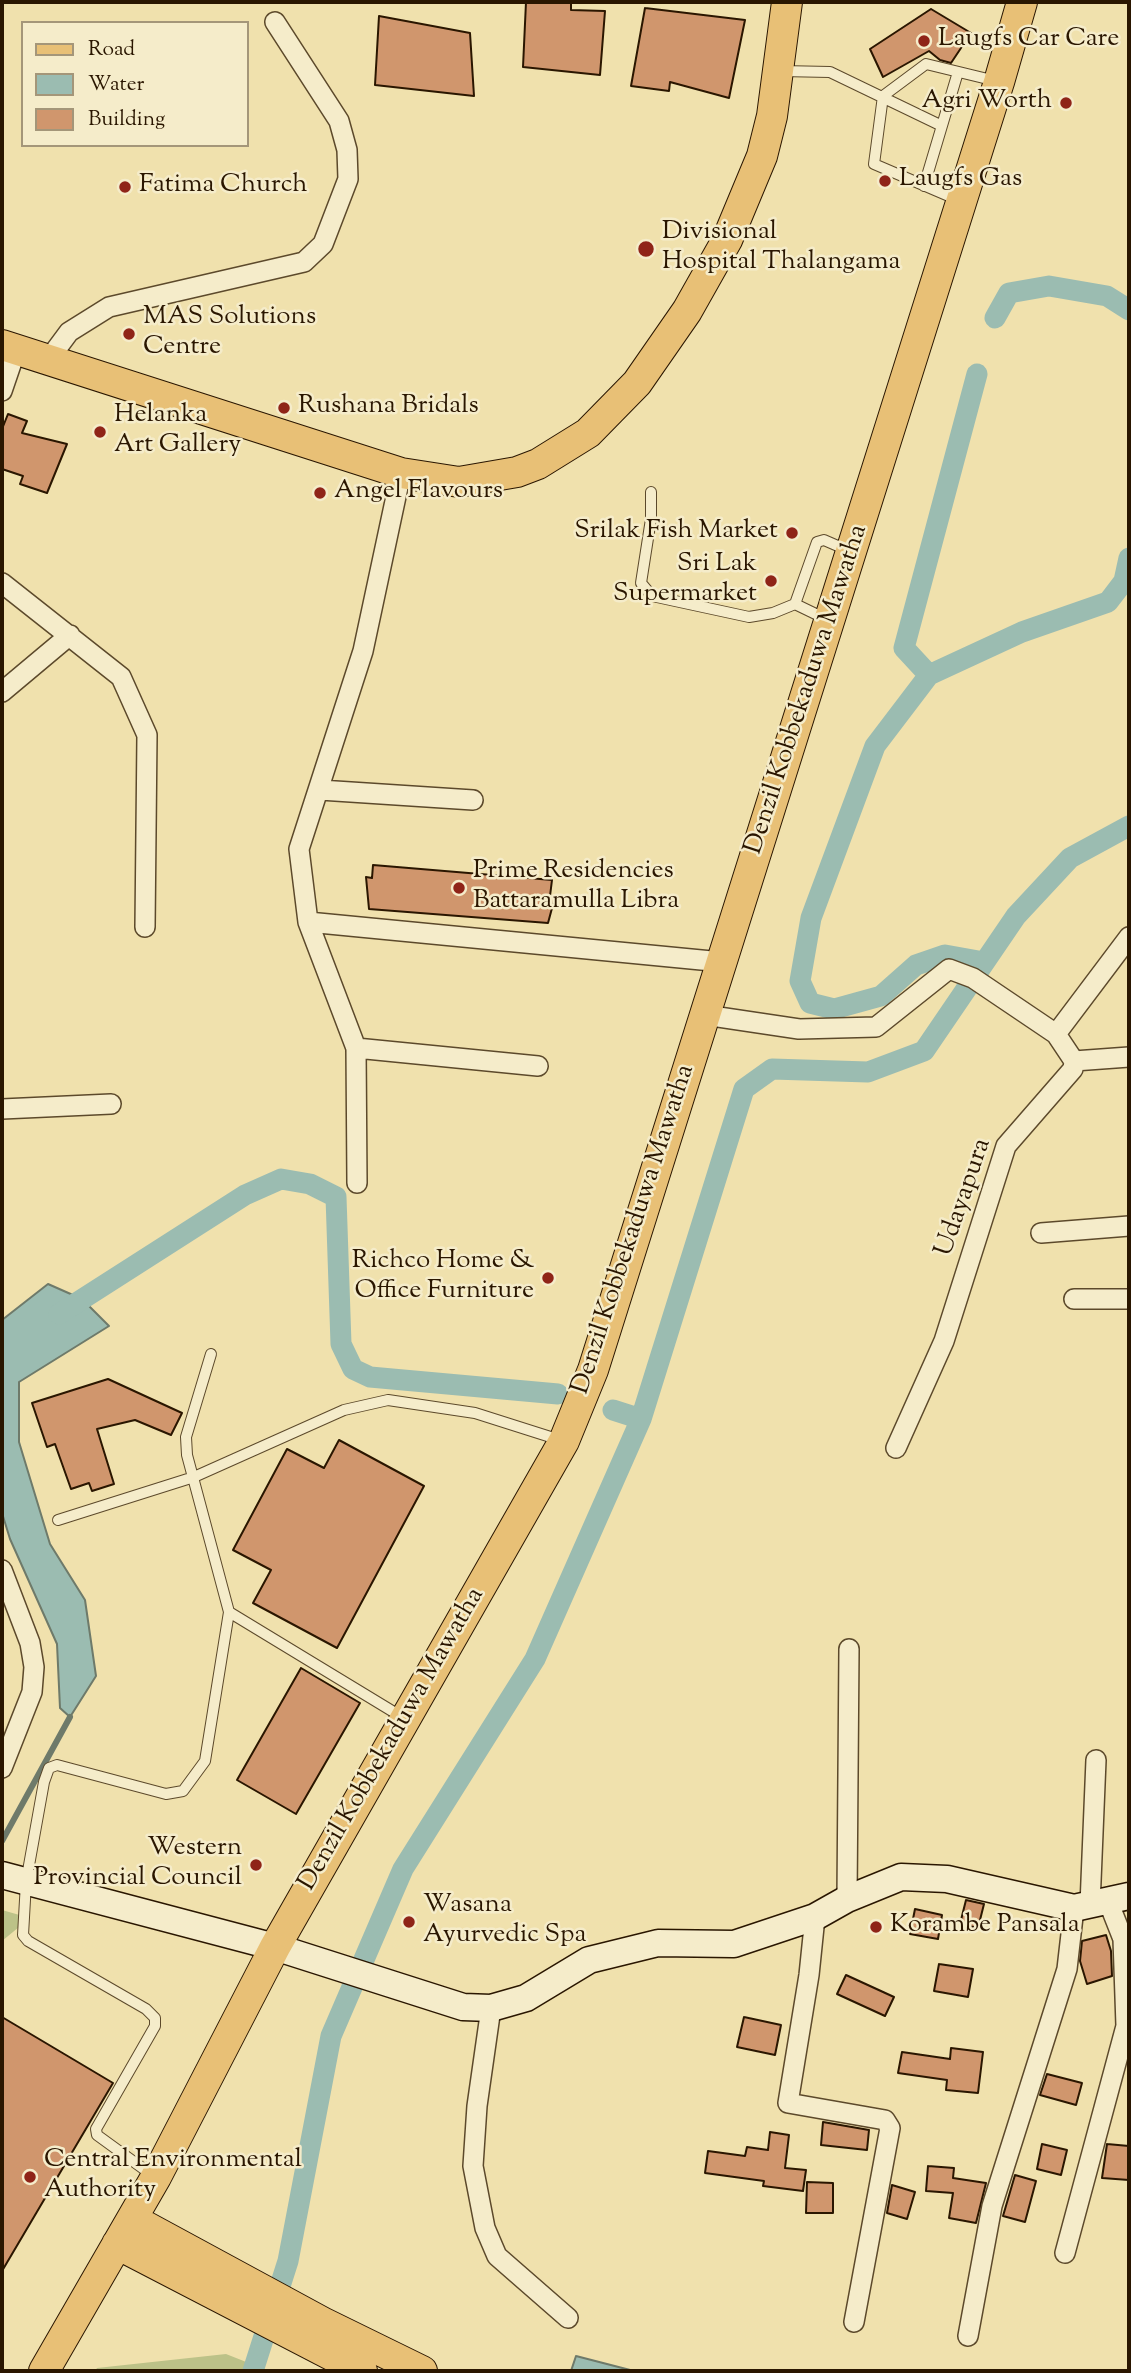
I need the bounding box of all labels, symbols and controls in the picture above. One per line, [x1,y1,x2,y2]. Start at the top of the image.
legend [21,21,248,147]
place label: Laugfs Car Care [938,25,1119,57]
marker: Laugfs Car Care [916,33,932,49]
text: Road [88,35,135,65]
text: Water [88,70,144,100]
place label: Agri Worth [922,87,1052,119]
marker: Agri Worth [1058,95,1074,111]
text: Building [88,105,165,135]
place label: Laugfs Gas [899,165,1022,197]
place label: Fatima Church [139,171,308,203]
marker: Laugfs Gas [877,173,893,189]
marker: Fatima Church [117,179,133,195]
place label: Divisional Hospital Thalangama [662,218,900,280]
marker: Divisional Hospital Thalangama [636,239,656,259]
place label: MAS Solutions Centre [143,303,316,364]
marker: MAS Solutions Centre [121,326,137,342]
place label: Rushana Bridals [298,392,479,424]
marker: Rushana Bridals [276,400,292,416]
place label: Helanka Art Gallery [114,401,241,462]
marker: Helanka Art Gallery [92,424,108,440]
place label: Angel Flavours [334,477,503,509]
marker: Angel Flavours [312,485,328,501]
place label: Srilak Fish Market [574,517,778,549]
street label: Denzil Kobbekaduwa Mawatha [740,521,876,859]
marker: Srilak Fish Market [784,525,800,541]
place label: Sri Lak Supermarket [613,550,757,612]
marker: Sri Lak Supermarket [763,573,779,589]
place label: Prime Residencies Battaramulla Libra [473,857,679,918]
marker: Prime Residencies Battaramulla Libra [451,880,467,896]
street label: Denzil Kobbekaduwa Mawatha [567,1061,703,1399]
street label: Udayapura [930,1135,1000,1261]
place label: Richco Home & Office Furniture [352,1247,534,1308]
marker: Richco Home & Office Furniture [540,1270,556,1286]
street label: Denzil Kobbekaduwa Mawatha [293,1583,493,1897]
place label: Western Provincial Council [34,1834,242,1896]
marker: Western Provincial Council [248,1857,264,1873]
place label: Wasana Ayurvedic Spa [423,1891,586,1952]
place label: Korambe Pansala [890,1911,1080,1943]
marker: Wasana Ayurvedic Spa [401,1914,417,1930]
marker: Korambe Pansala [868,1919,884,1935]
place label: Central Environmental Authority [44,2146,302,2208]
marker: Central Environmental Authority [22,2169,38,2185]

